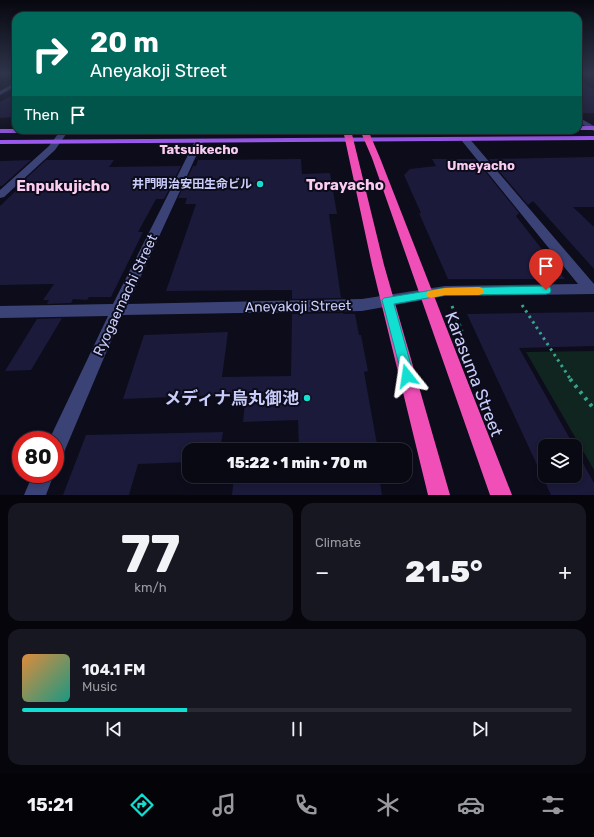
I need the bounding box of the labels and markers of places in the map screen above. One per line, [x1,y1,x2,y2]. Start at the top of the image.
place label: 井門明治安田生命ビル [132,177,252,191]
marker: 井門明治安田生命ビル [255,179,265,189]
pin [529,249,563,290]
place label: メディナ烏丸御池 [164,388,299,408]
marker: メディナ烏丸御池 [302,393,312,403]

